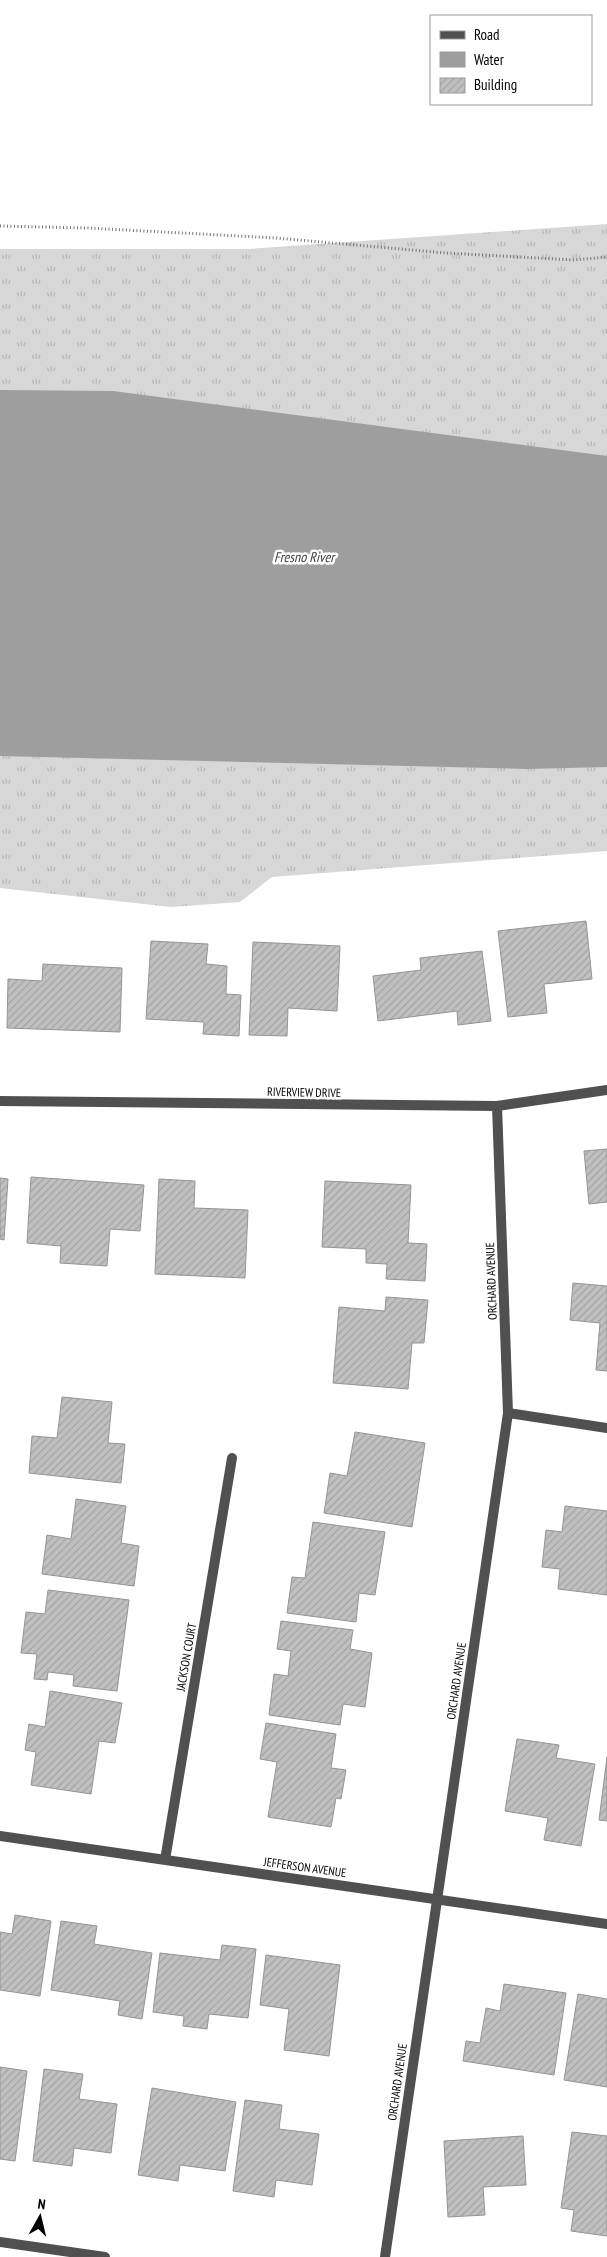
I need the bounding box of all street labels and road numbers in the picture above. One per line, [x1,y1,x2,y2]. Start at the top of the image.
street label: RIVERVIEW DRIVE [267,1084,341,1100]
street label: ORCHARD AVENUE [482,1242,500,1320]
street label: JACKSON COURT [172,1621,199,1693]
street label: ORCHARD AVENUE [443,1641,469,1721]
street label: JEFFERSON AVENUE [262,1854,347,1880]
street label: ORCHARD AVENUE [384,2042,410,2122]

